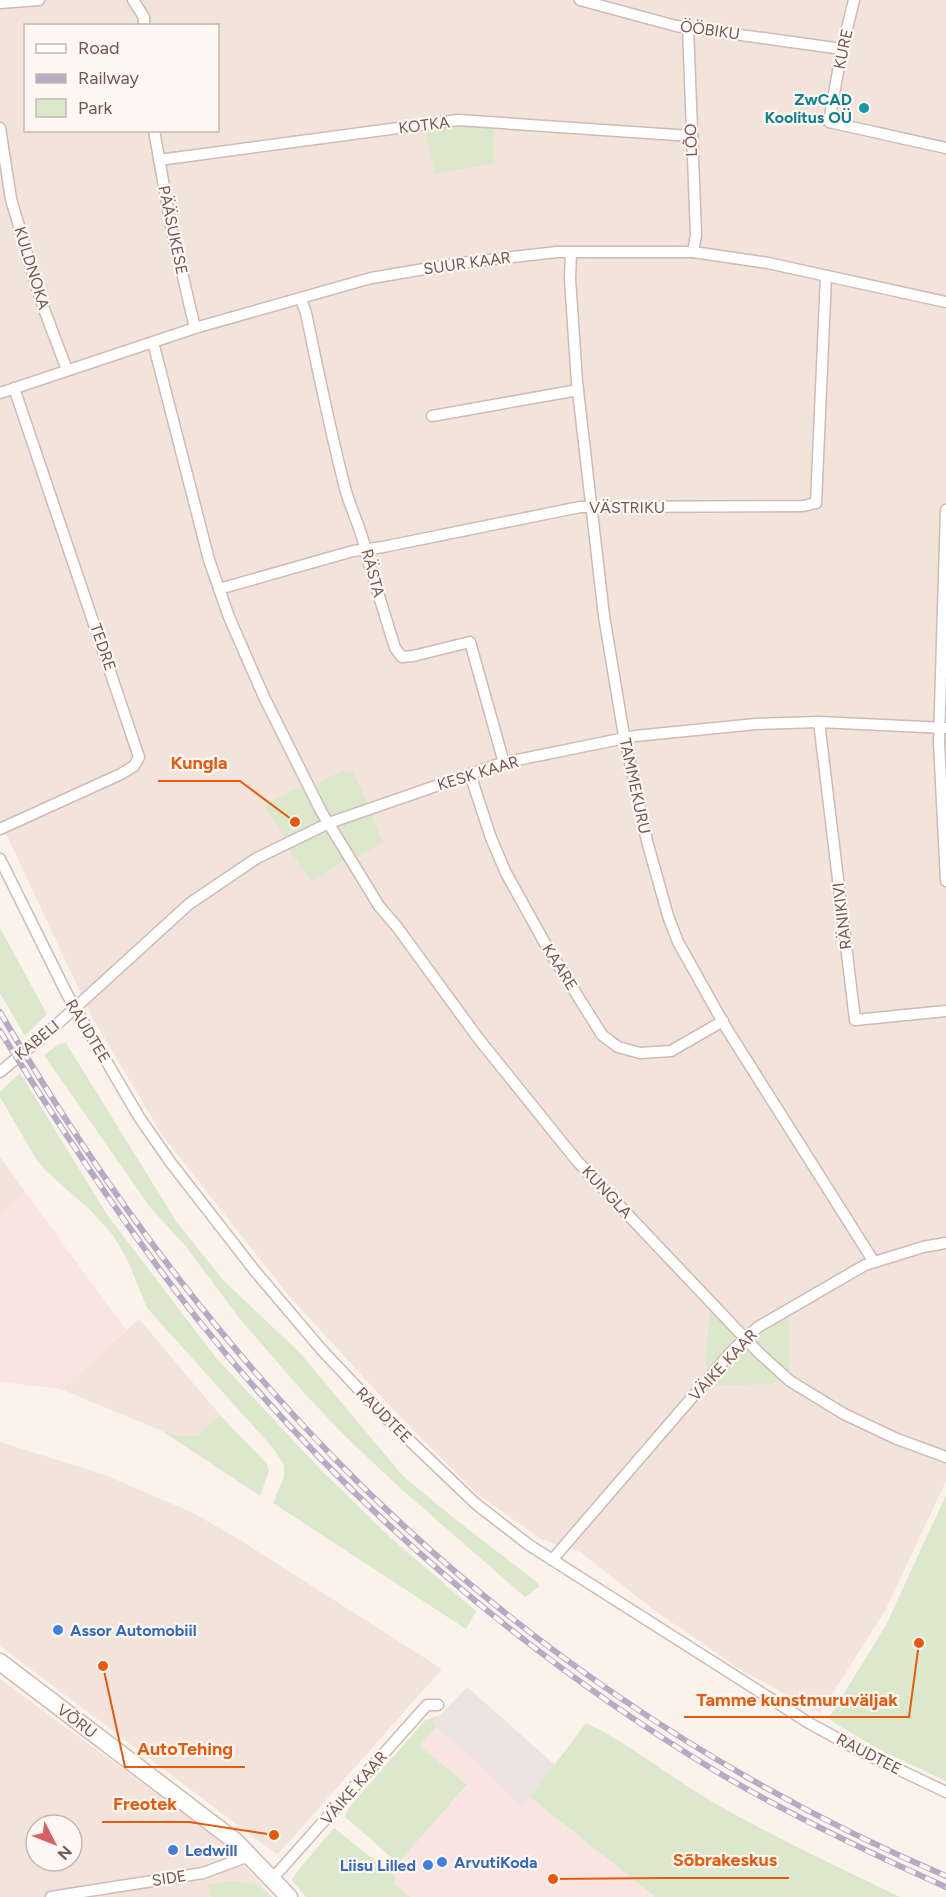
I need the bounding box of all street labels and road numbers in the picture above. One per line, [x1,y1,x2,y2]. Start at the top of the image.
street label: ÖÖBIKU [679,16,741,44]
street label: KURE [829,27,857,71]
street label: KOTKA [397,112,451,138]
street label: LÕO [681,123,701,157]
street label: PÄÄSUKESE [154,184,192,276]
street label: KULDNOKA [10,224,54,312]
street label: SUUR KAAR [422,247,512,279]
street label: VÄSTRIKU [589,498,665,517]
street label: RÄSTA [357,547,389,599]
street label: TEDRE [86,621,120,673]
street label: TAMMEKURU [616,736,654,836]
street label: KESK KAAR [435,752,521,794]
street label: RÄNIKIVI [828,882,856,950]
street label: KAARE [538,940,582,994]
street label: RAUDTEE [62,996,114,1066]
street label: KABELI [11,1016,63,1064]
street label: KUNGLA [578,1162,636,1222]
street label: VÄIKE KAAR [685,1325,761,1405]
street label: RAUDTEE [352,1383,416,1447]
street label: VÕRU [53,1700,101,1742]
street label: RAUDTEE [833,1729,905,1779]
street label: VÄIKE KAAR [317,1747,391,1829]
street label: SIDE [150,1866,188,1890]

